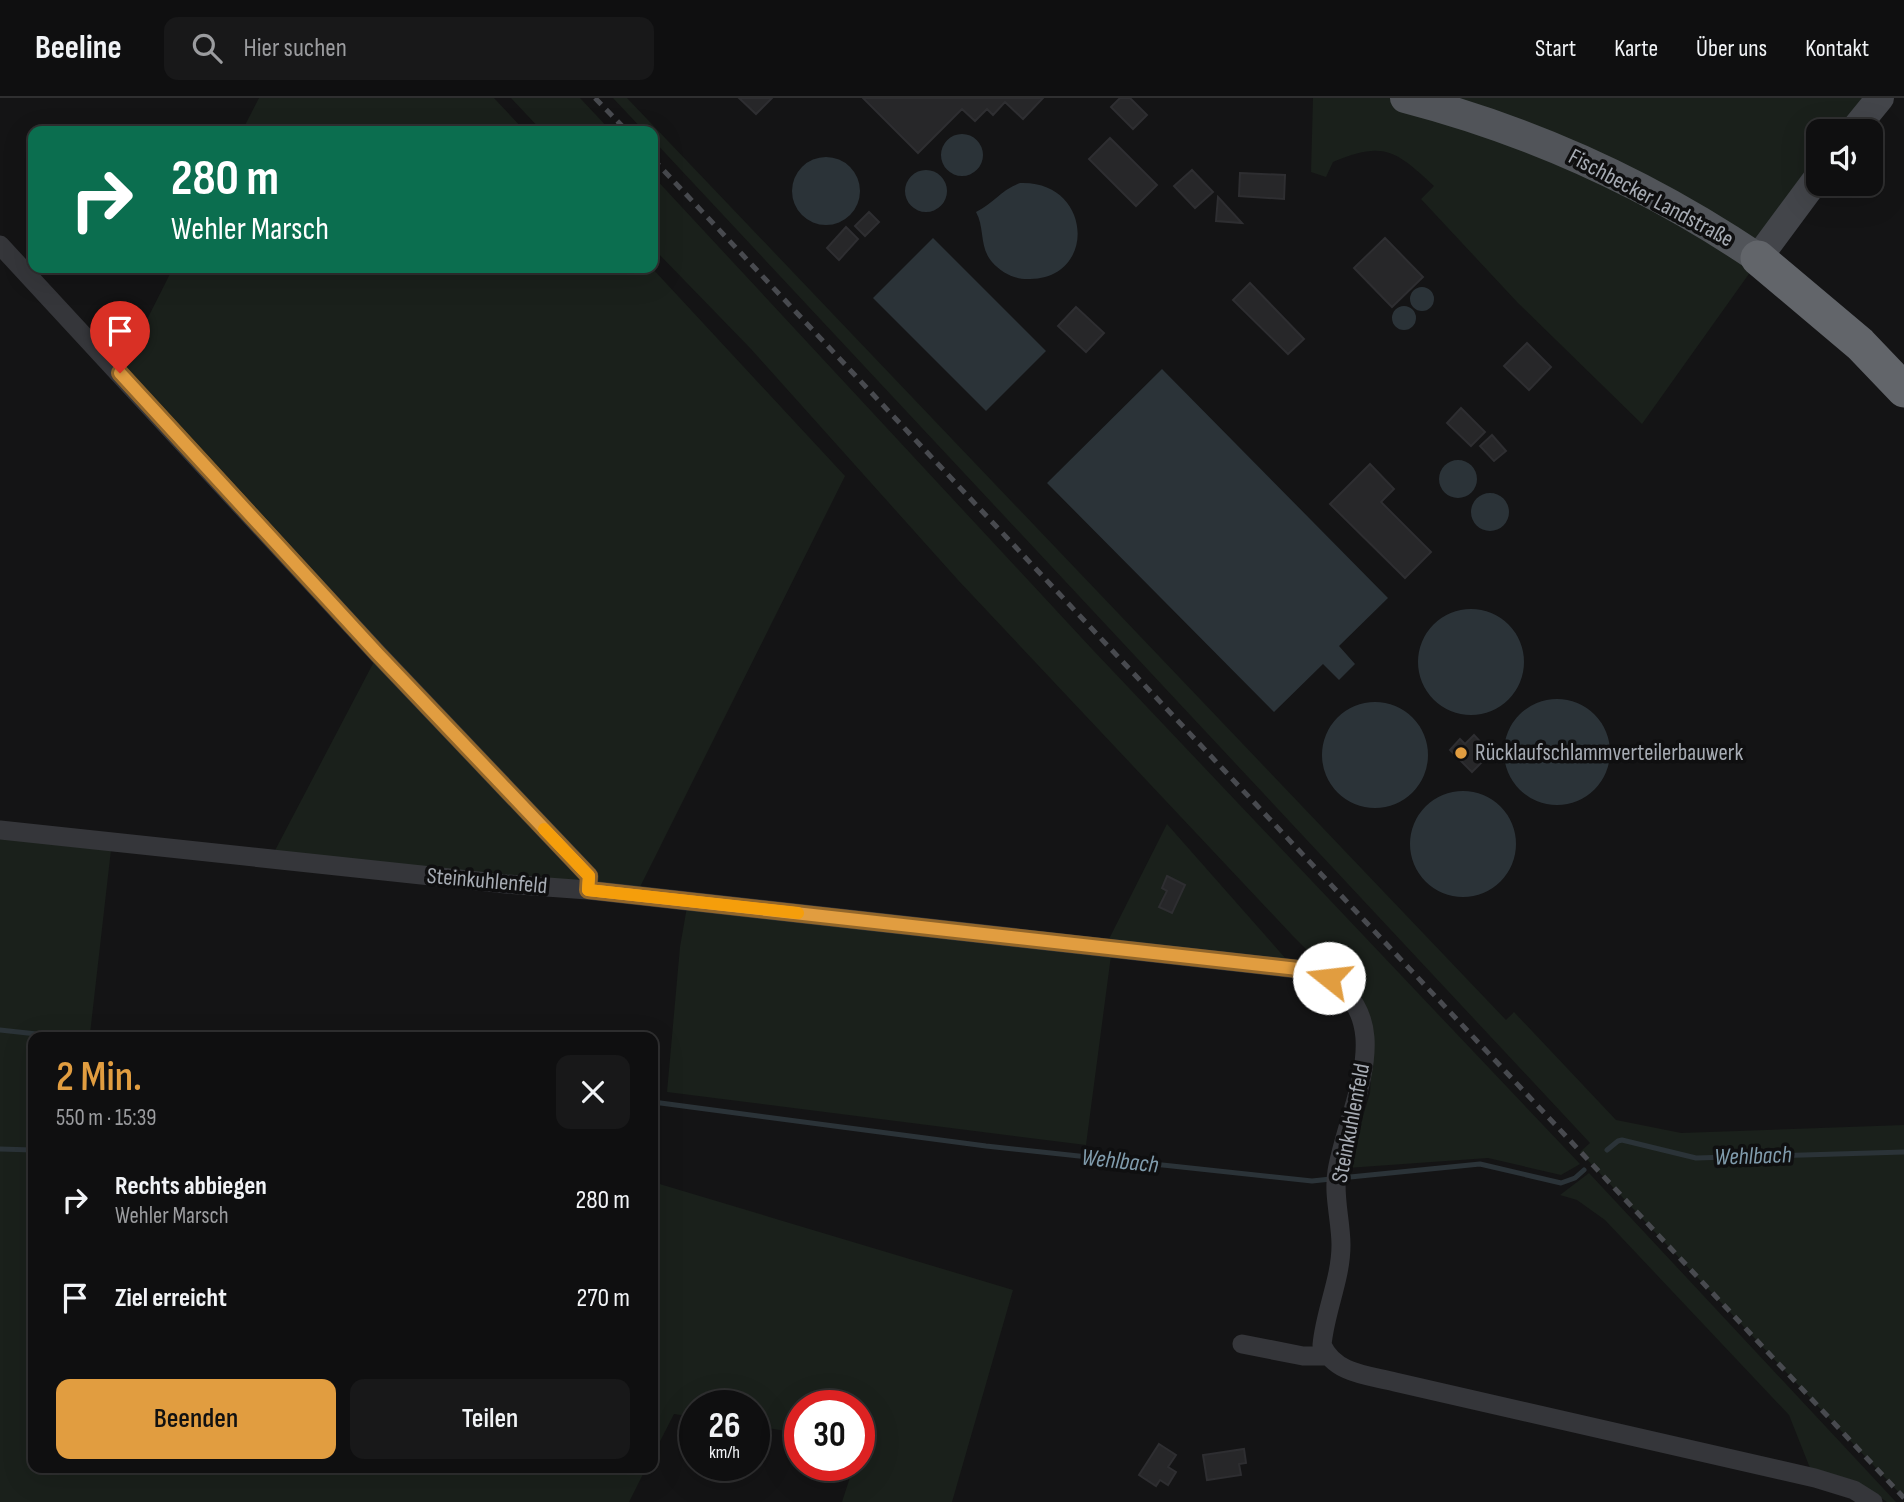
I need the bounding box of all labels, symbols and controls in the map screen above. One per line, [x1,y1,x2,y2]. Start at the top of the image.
search box [164,17,654,80]
text: Beeline [35,28,122,68]
icon: search [188,29,226,67]
text: Hier suchen [244,33,347,64]
text: Start [1535,34,1576,63]
text: Karte [1614,34,1658,63]
text: Über uns [1696,34,1767,63]
text: Kontakt [1805,34,1869,63]
map controls [1806,119,1883,196]
button: sound [1806,119,1883,196]
street label: Fischbecker Landstraße [1564,143,1738,253]
text: 280 m [171,150,279,209]
icon: right [56,154,147,245]
text: Wehler Marsch [171,210,329,249]
pin [90,301,150,373]
icon: arrive [101,312,139,350]
place label: Rücklaufschlammverteilerbauwerk [1475,739,1743,767]
marker: Rücklaufschlammverteilerbauwerk [1453,745,1469,761]
street label: Steinkuhlenfeld [426,862,548,900]
position arrow [1292,941,1366,1015]
text: 2 Min. [56,1052,142,1103]
button: close [556,1055,630,1129]
street label: Steinkuhlenfeld [1326,1061,1376,1185]
text: 550 m · 15:39 [56,1104,156,1132]
water label: Wehlbach [1714,1140,1792,1172]
water label: Wehlbach [1080,1143,1160,1179]
text: Rechts abbiegen [115,1171,267,1202]
icon: right [56,1181,94,1219]
text: 280 m [575,1185,630,1216]
text: Wehler Marsch [115,1202,229,1230]
icon: arrive [56,1279,94,1317]
text: Ziel erreicht [115,1283,227,1314]
text: 270 m [577,1283,630,1314]
button: Beenden [56,1379,336,1459]
button: Teilen [350,1379,630,1459]
speed limit sign: 30 [784,1390,875,1481]
text: 26 [709,1405,740,1448]
text: km/h [709,1442,740,1463]

